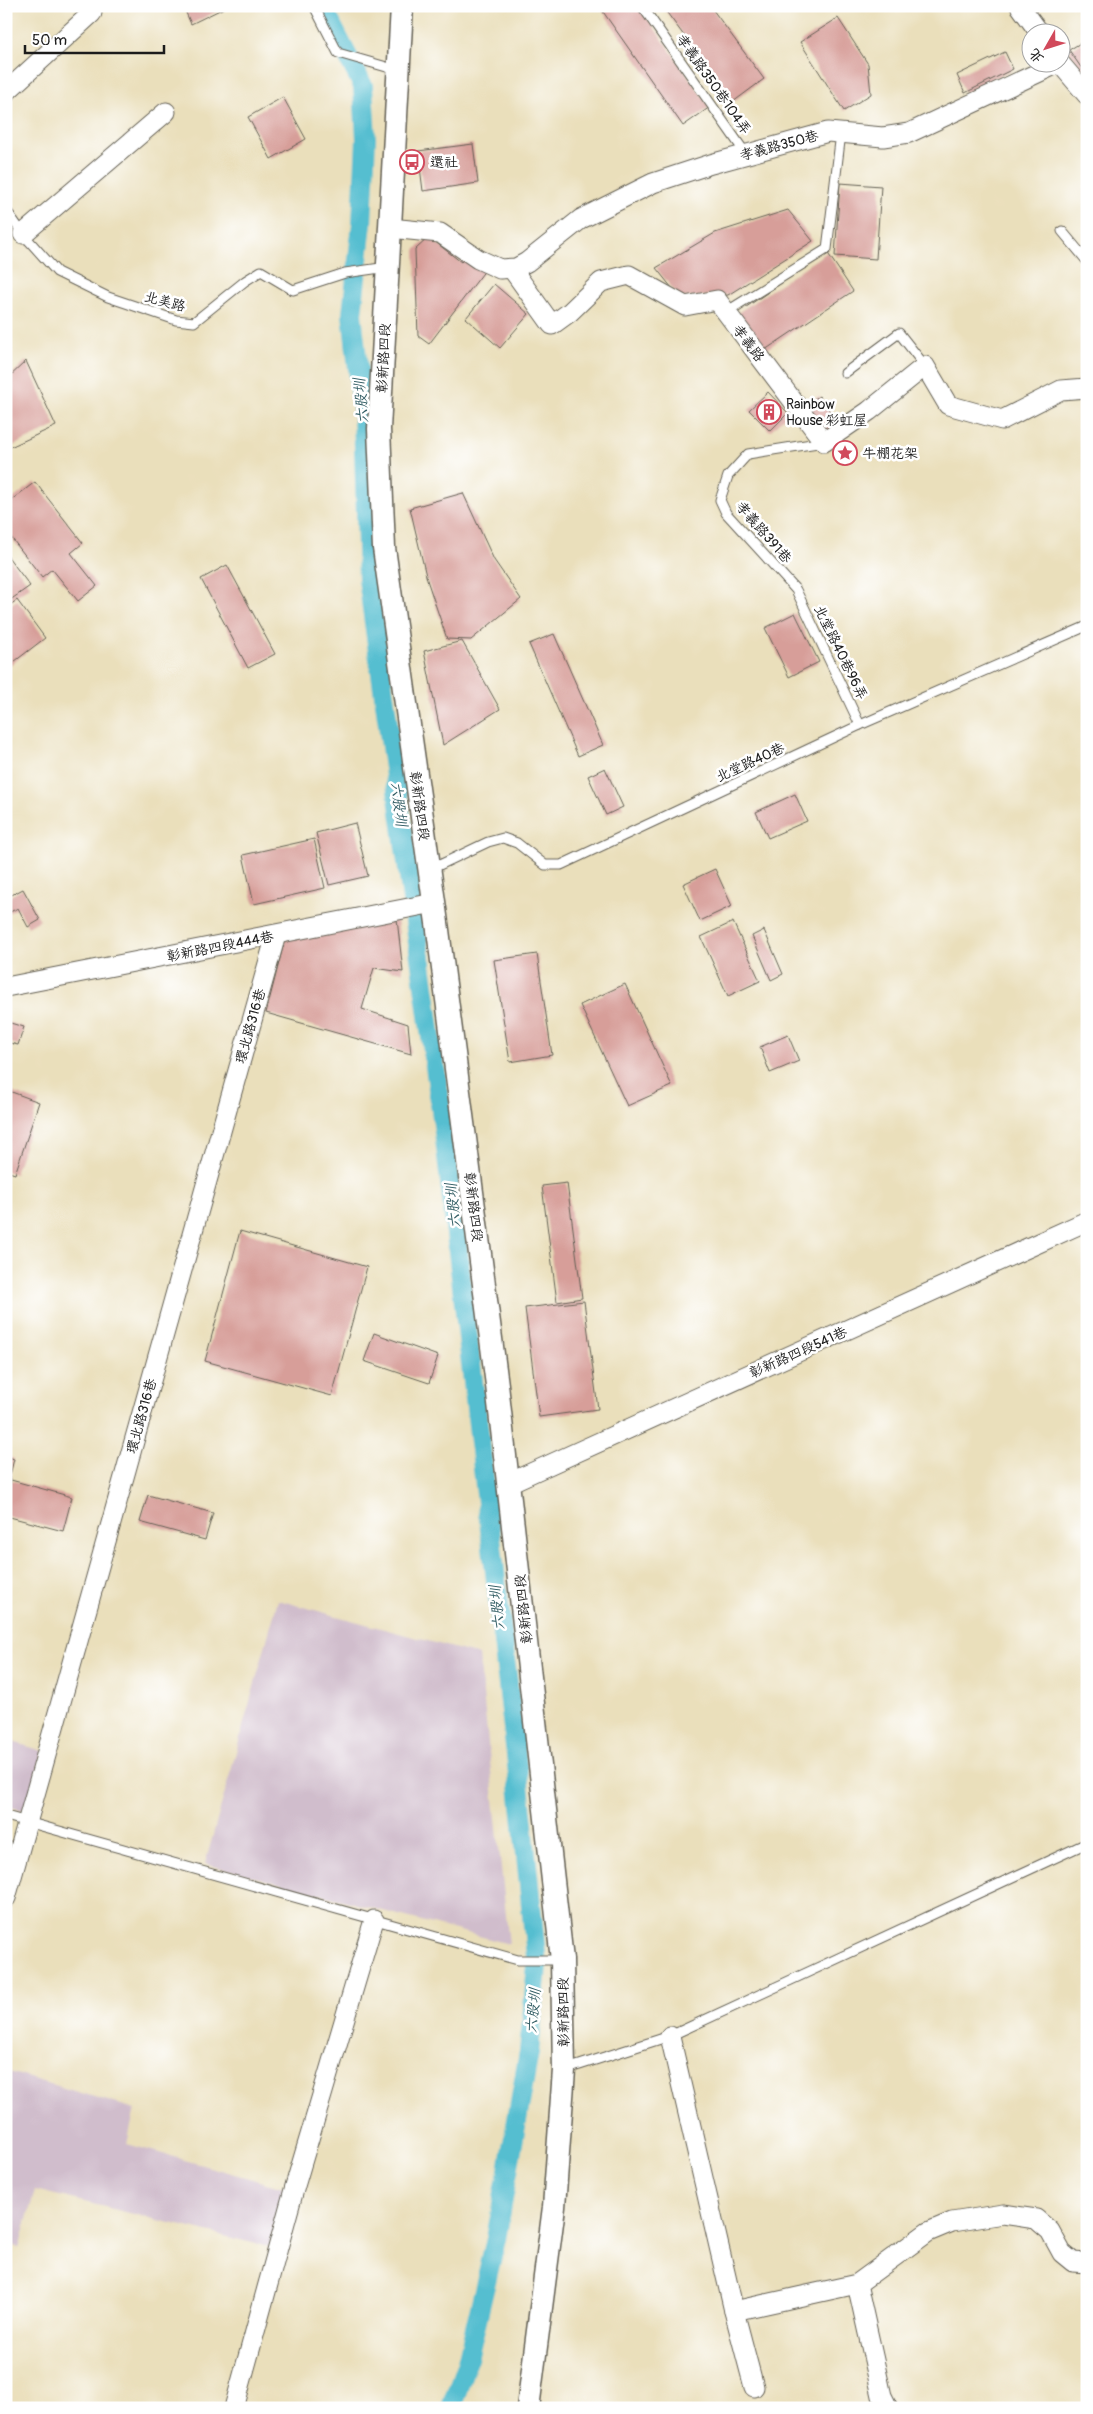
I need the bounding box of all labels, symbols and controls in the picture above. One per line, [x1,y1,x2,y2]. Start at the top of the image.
scale bar [25,22,164,54]
north arrow [1020,22,1070,72]
text: 50 m [32,31,67,50]
street label: 孝義路350巷104弄 [673,31,754,138]
text: 北 [1025,45,1047,67]
street label: 孝義路350巷 [738,127,821,164]
bus stop icon: 還社 [399,149,425,175]
place label: 還社 [430,154,458,171]
street label: 北美路 [142,288,187,315]
street label: 孝義路 [729,321,768,365]
street label: 彰新路四段 [373,323,394,393]
water label: 六股圳 [350,376,373,424]
place label: Rainbow House 彩虹屋 [786,396,868,429]
building icon: Rainbow House 彩虹屋 [756,399,782,425]
place icon: 牛棚花架 [832,440,858,466]
place label: 牛棚花架 [862,445,918,462]
street label: 孝義路391巷 [732,498,796,568]
street label: 北堂路40巷96弄 [810,602,871,702]
street label: 北堂路40巷 [713,739,788,786]
street label: 彰新路四段 [406,770,433,842]
water label: 六股圳 [386,780,411,830]
street label: 彰新路四段444巷 [165,928,276,965]
street label: 環北路316巷 [232,986,270,1066]
street label: 彰新路四段 [461,1171,486,1243]
water label: 六股圳 [441,1181,465,1229]
street label: 彰新路四段541巷 [747,1323,851,1382]
street label: 環北路316巷 [123,1376,161,1456]
street label: 彰新路四段 [511,1573,536,1645]
water label: 六股圳 [485,1583,509,1631]
street label: 彰新路四段 [554,1977,573,2047]
water label: 六股圳 [522,1986,545,2034]

